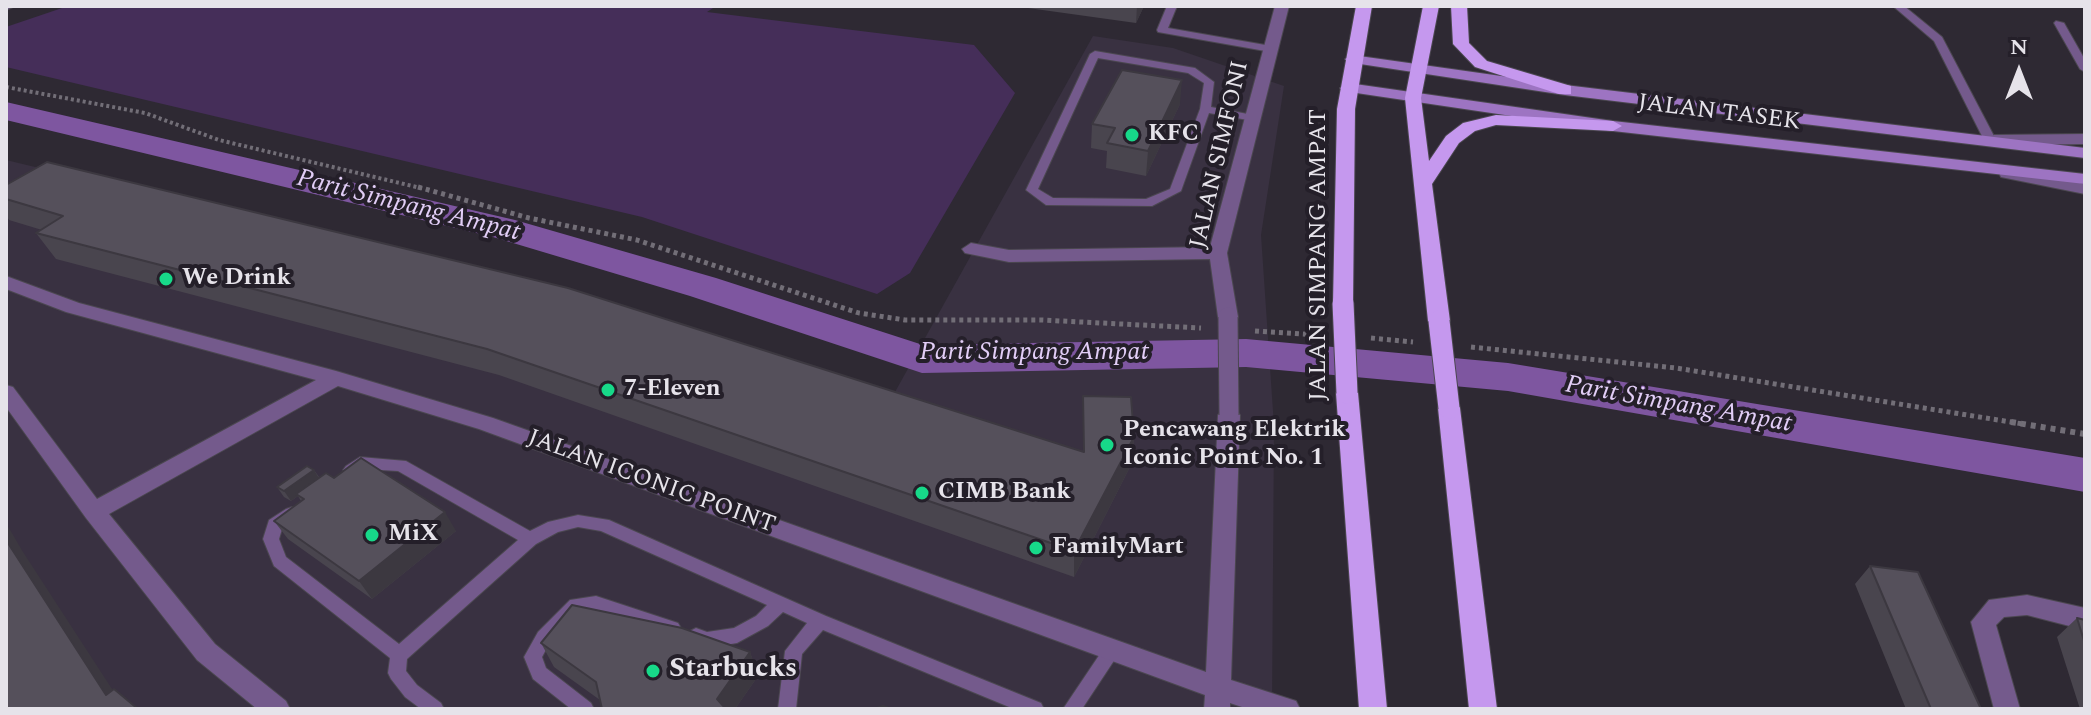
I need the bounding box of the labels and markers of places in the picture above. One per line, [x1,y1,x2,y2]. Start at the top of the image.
place label: KFC [1148,121,1199,149]
marker: KFC [1123,126,1141,144]
place label: We Drink [182,265,291,293]
marker: We Drink [157,270,175,288]
place label: 7-Eleven [624,376,721,404]
marker: 7-Eleven [599,381,617,399]
place label: Pencawang Elektrik Iconic Point No. 1 [1123,417,1346,473]
marker: Pencawang Elektrik Iconic Point No. 1 [1098,436,1116,454]
place label: CIMB Bank [938,479,1071,507]
marker: CIMB Bank [913,484,931,502]
place label: MiX [388,521,439,549]
marker: MiX [363,526,381,544]
place label: FamilyMart [1052,534,1184,562]
marker: FamilyMart [1027,539,1045,557]
place label: Starbucks [669,654,797,688]
marker: Starbucks [644,662,662,680]

